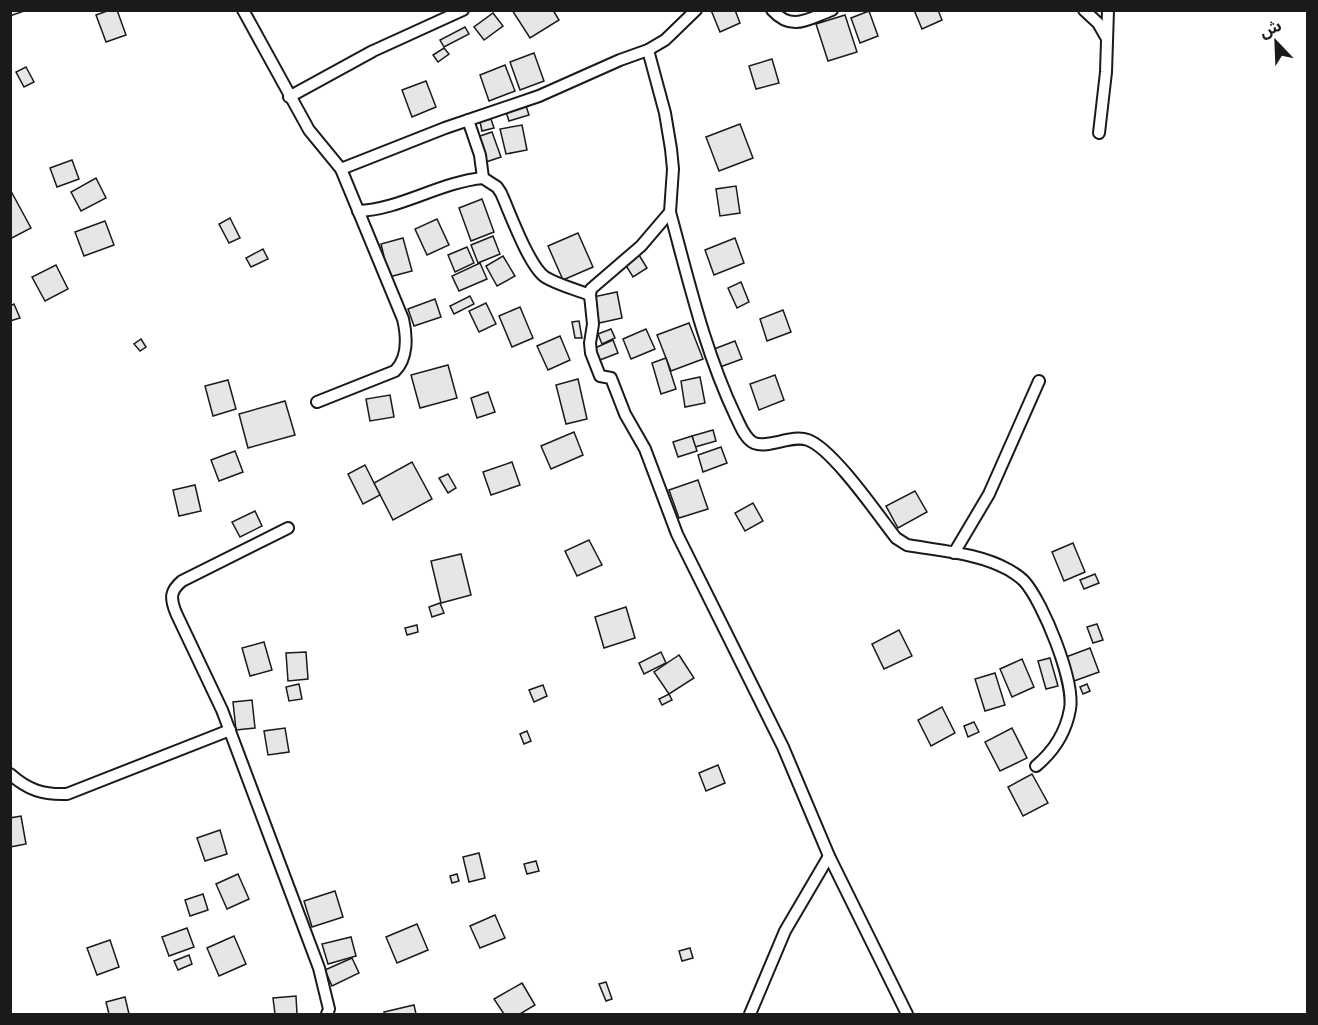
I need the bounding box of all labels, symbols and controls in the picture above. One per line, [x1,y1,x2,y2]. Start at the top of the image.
north arrow [1246,12,1306,72]
text: ش [1256,15,1285,44]

